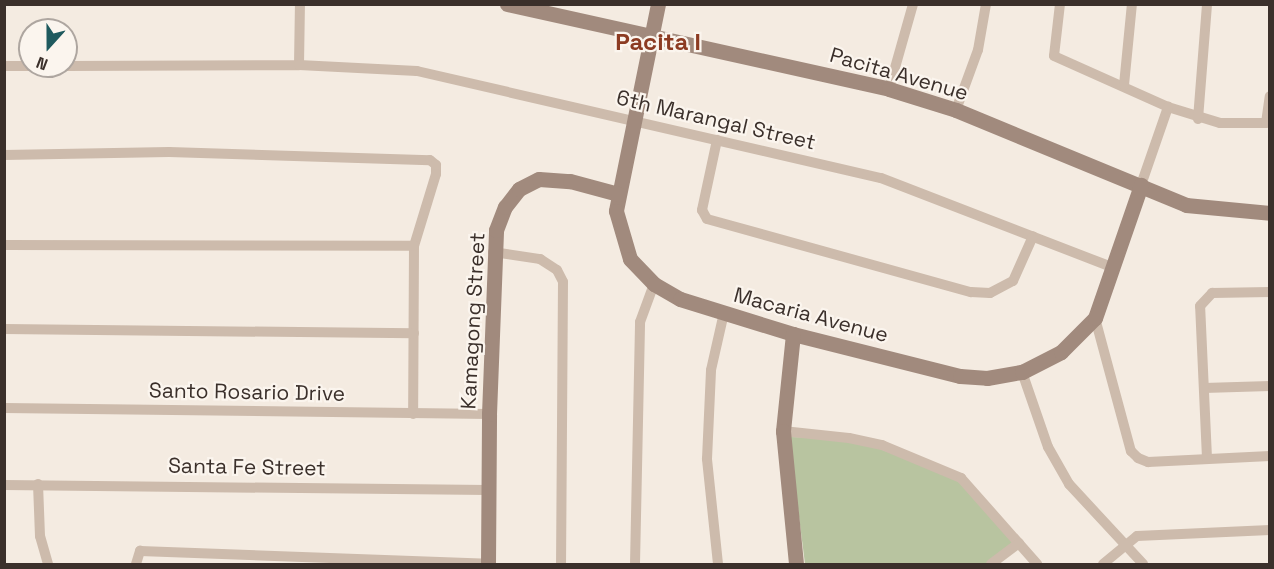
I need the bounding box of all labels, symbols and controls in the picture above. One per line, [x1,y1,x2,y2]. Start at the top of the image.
north arrow [18,18,78,78]
district label: Pacita I [615,28,701,56]
street label: Pacita Avenue [827,42,971,106]
text: N [33,52,51,75]
street label: 6th Marangal Street [614,85,818,155]
street label: Kamagong Street [456,232,490,410]
street label: Macaria Avenue [731,282,891,348]
street label: Santo Rosario Drive [149,378,345,406]
street label: Santa Fe Street [168,453,326,481]

